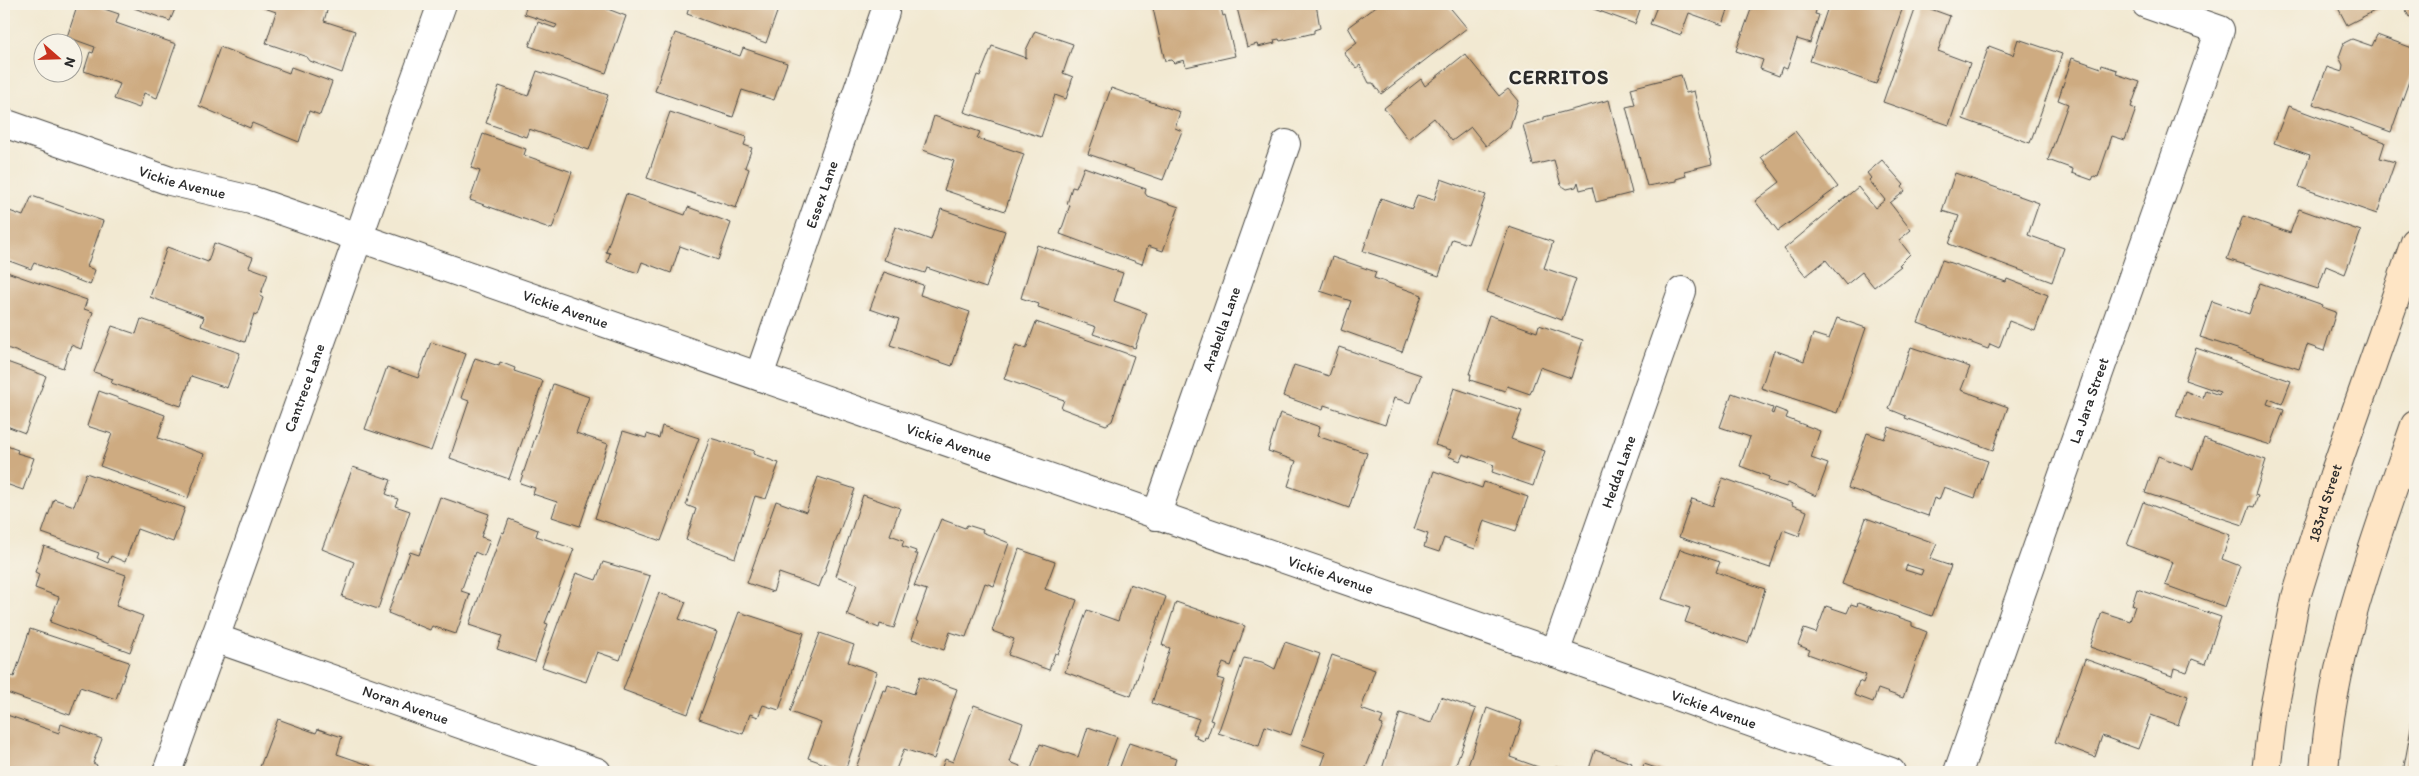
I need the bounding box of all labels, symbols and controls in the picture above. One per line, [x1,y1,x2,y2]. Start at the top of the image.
north arrow [32,32,82,82]
text: N [60,55,79,70]
district label: CERRITOS [1509,65,1609,89]
street label: Essex Lane [802,158,842,231]
street label: Vickie Avenue [136,162,227,203]
street label: Arabella Lane [1198,284,1244,374]
street label: Vickie Avenue [520,286,611,332]
street label: Cantrece Lane [280,341,329,435]
street label: La Jara Street [2066,355,2113,446]
street label: Vickie Avenue [904,419,994,466]
street label: Hedda Lane [1598,433,1640,511]
street label: 183rd Street [2305,461,2346,544]
street label: Vickie Avenue [1285,552,1376,598]
street label: Noran Avenue [360,681,451,728]
street label: Vickie Avenue [1669,686,1759,733]

